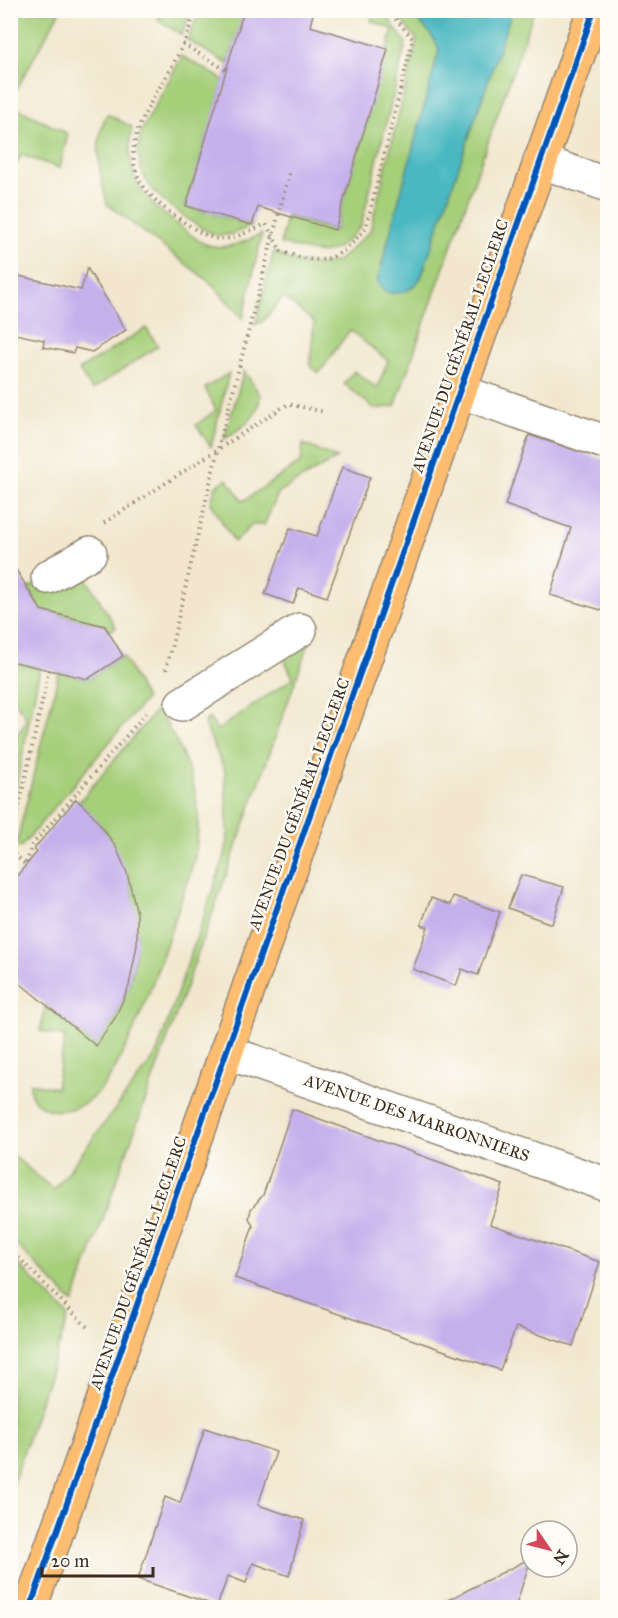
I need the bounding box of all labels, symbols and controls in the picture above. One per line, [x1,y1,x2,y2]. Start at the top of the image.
street label: AVENUE DU GÉNÉRAL LECLERC [405,216,512,476]
street label: AVENUE DU GÉNÉRAL LECLERC [242,675,354,933]
street label: AVENUE DES MARRONNIERS [301,1070,532,1166]
street label: AVENUE DU GÉNÉRAL LECLERC [83,1133,190,1393]
north arrow [519,1519,579,1579]
scale bar [42,1540,153,1578]
text: N [549,1546,573,1569]
text: 20 m [51,1550,89,1572]

